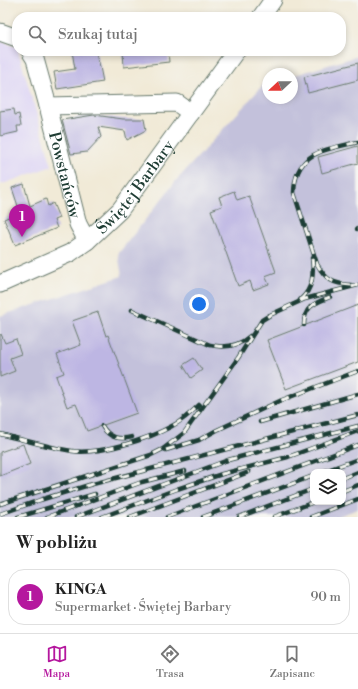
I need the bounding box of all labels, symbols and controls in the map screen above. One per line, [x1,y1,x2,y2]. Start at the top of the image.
search box [12,12,346,56]
icon: search [26,23,48,45]
text: Szukaj tutaj [58,25,138,44]
north arrow [262,68,298,104]
street label: Powstańców [44,130,85,221]
street label: Świętej Barbary [91,136,179,238]
pin: 1 [9,204,35,237]
your location [189,294,209,314]
map controls [310,469,346,505]
button: layers [310,469,346,505]
text: W pobliżu [16,532,97,554]
text: KINGA [55,580,106,599]
text: 1 [27,589,33,605]
text: 90 m [310,589,341,605]
text: Supermarket · Świętej Barbary [55,599,231,615]
tab: Mapa [43,643,70,681]
tab: Trasa [156,643,184,681]
tab: Zapisane [270,643,315,681]

